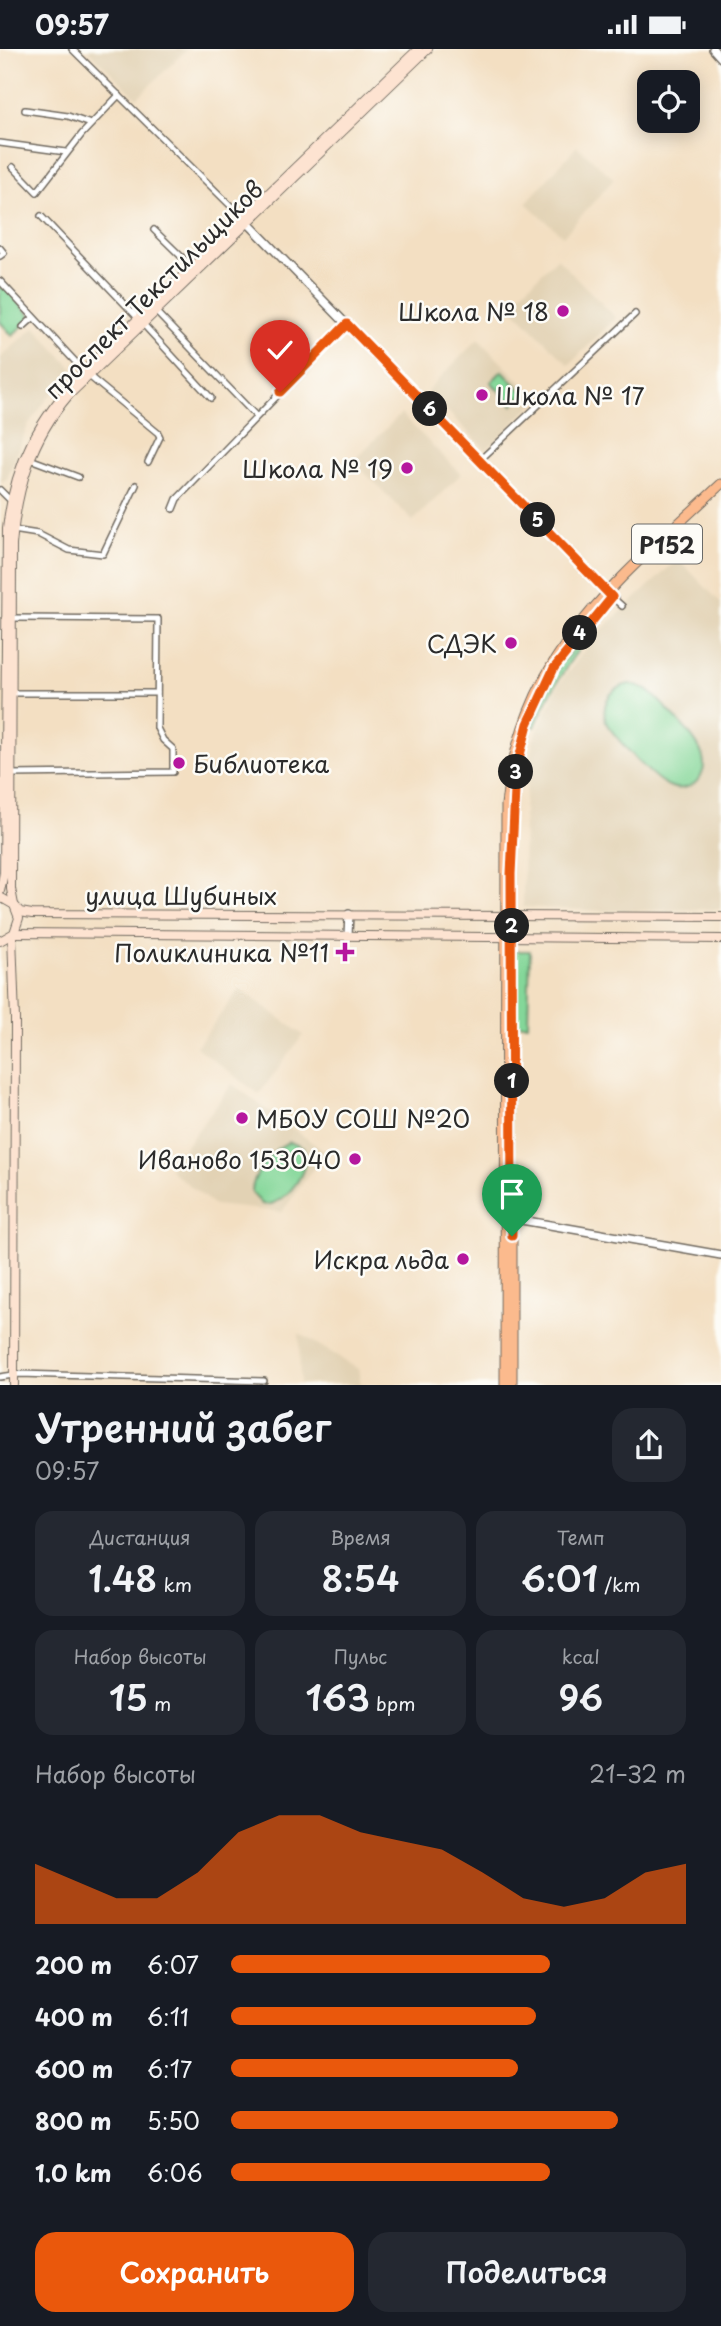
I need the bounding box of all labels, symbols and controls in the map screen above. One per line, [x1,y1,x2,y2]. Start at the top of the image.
text: 09:57 [35,5,109,44]
map controls [637,70,700,133]
button: locate [637,70,700,133]
street label: проспект Текстильщиков [35,171,271,407]
place label: Школа № 18 [398,293,549,329]
marker: Школа № 18 [555,303,571,319]
pin [250,320,310,392]
icon: check [261,331,299,369]
place label: Школа № 17 [496,377,645,413]
marker: Школа № 17 [474,387,490,403]
pin: 6 [412,391,448,427]
text: 6 [423,394,436,422]
place label: Школа № 19 [242,450,393,486]
marker: Школа № 19 [399,460,415,476]
pin: 5 [520,503,556,538]
text: 5 [531,505,544,533]
road number: Р152 [632,524,702,563]
pin: 4 [562,615,598,651]
text: 4 [573,618,586,646]
place label: СДЭК [427,625,497,661]
marker: СДЭК [503,635,519,651]
place label: Библиотека [193,745,329,781]
marker: Библиотека [171,755,187,771]
pin: 3 [498,755,534,789]
text: 3 [509,757,522,785]
street label: улица Шубиных [85,877,277,913]
pin: 2 [494,909,530,943]
text: 2 [505,911,518,939]
place label: Поликлиника №11 [114,934,329,970]
marker: Поликлиника №11 [335,942,355,962]
pin: 1 [494,1063,530,1099]
text: 1 [507,1066,516,1094]
place label: МБОУ СОШ №20 [256,1100,470,1136]
marker: МБОУ СОШ №20 [234,1110,250,1126]
place label: Иваново 153040 [138,1141,341,1177]
marker: Иваново 153040 [347,1151,363,1167]
pin [482,1164,542,1236]
icon: arrive [493,1175,531,1213]
place label: Искра льда [314,1241,449,1277]
marker: Искра льда [455,1251,471,1267]
text: Утренний забег [35,1398,331,1455]
button: share [612,1408,686,1482]
text: 09:57 [35,1453,99,1488]
text: Дистанция [90,1523,191,1551]
text: Время [330,1523,391,1551]
text: Темп [557,1523,605,1551]
text: 1.48 [88,1551,157,1604]
text: 8:54 [321,1551,400,1604]
text: 6:01 [521,1551,598,1604]
text: km [157,1570,192,1598]
text: /km [598,1570,641,1598]
text: Набор высоты [74,1642,207,1670]
text: Пульс [334,1642,387,1670]
text: kcal [562,1642,600,1670]
text: 15 [109,1670,148,1723]
text: 163 [306,1670,370,1723]
text: 96 [558,1670,603,1723]
text: m [148,1689,171,1717]
text: bpm [370,1689,415,1717]
text: Набор высоты [35,1756,196,1791]
text: 21–32 m [589,1756,686,1791]
text: 200 m [35,1947,112,1982]
text: 6:07 [147,1947,199,1982]
text: 400 m [35,1999,113,2034]
text: 6:11 [147,1999,189,2034]
text: 600 m [35,2051,113,2086]
text: 6:17 [147,2051,192,2086]
text: 800 m [35,2103,112,2138]
text: 5:50 [147,2103,200,2138]
text: 1.0 km [35,2155,112,2190]
text: 6:06 [147,2155,203,2190]
button: Сохранить [35,2232,354,2312]
button: Поделиться [368,2232,686,2312]

